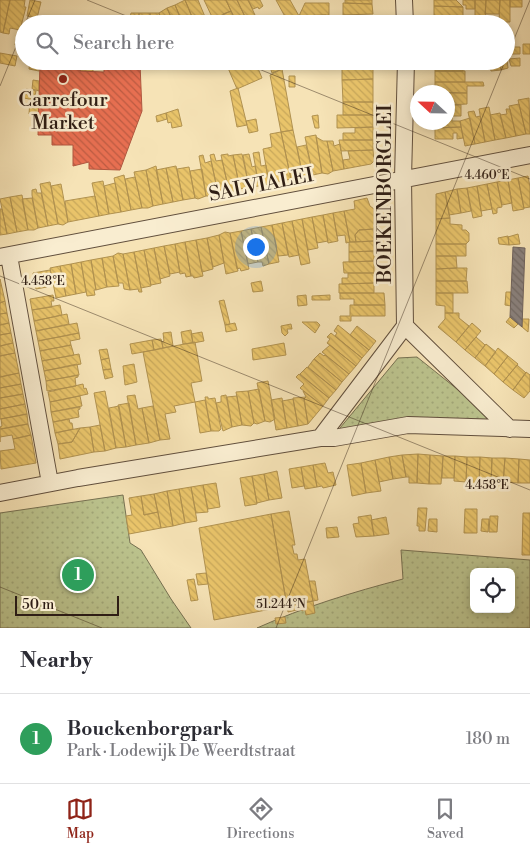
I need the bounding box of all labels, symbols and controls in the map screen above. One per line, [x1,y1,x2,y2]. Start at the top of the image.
search box [15,15,515,70]
icon: search [33,29,61,57]
text: Search here [73,31,174,55]
marker: Carrefour Market [57,73,69,85]
north arrow [410,85,455,130]
place label: Carrefour Market [18,88,108,136]
street label: BOEKENBORGLEI [373,104,398,285]
street label: SALVIALEI [207,163,316,208]
text: 4.460°E [465,168,509,183]
your location [243,234,269,260]
text: 4.458°E [21,274,65,289]
text: 4.458°E [465,478,509,493]
pin: 1 [62,556,94,594]
map controls [470,568,515,613]
button: locate [470,568,515,613]
scale bar [15,593,119,616]
text: 50 m [22,596,54,614]
text: 51.244°N [256,597,306,612]
text: Nearby [20,648,93,674]
text: Bouckenborgpark [67,717,234,741]
text: 1 [32,729,40,749]
text: 180 m [466,729,510,749]
text: Park · Lodewijk De Weerdtstraat [67,741,296,761]
tab: Map [66,795,94,843]
tab: Directions [227,795,294,843]
tab: Saved [427,795,464,843]

